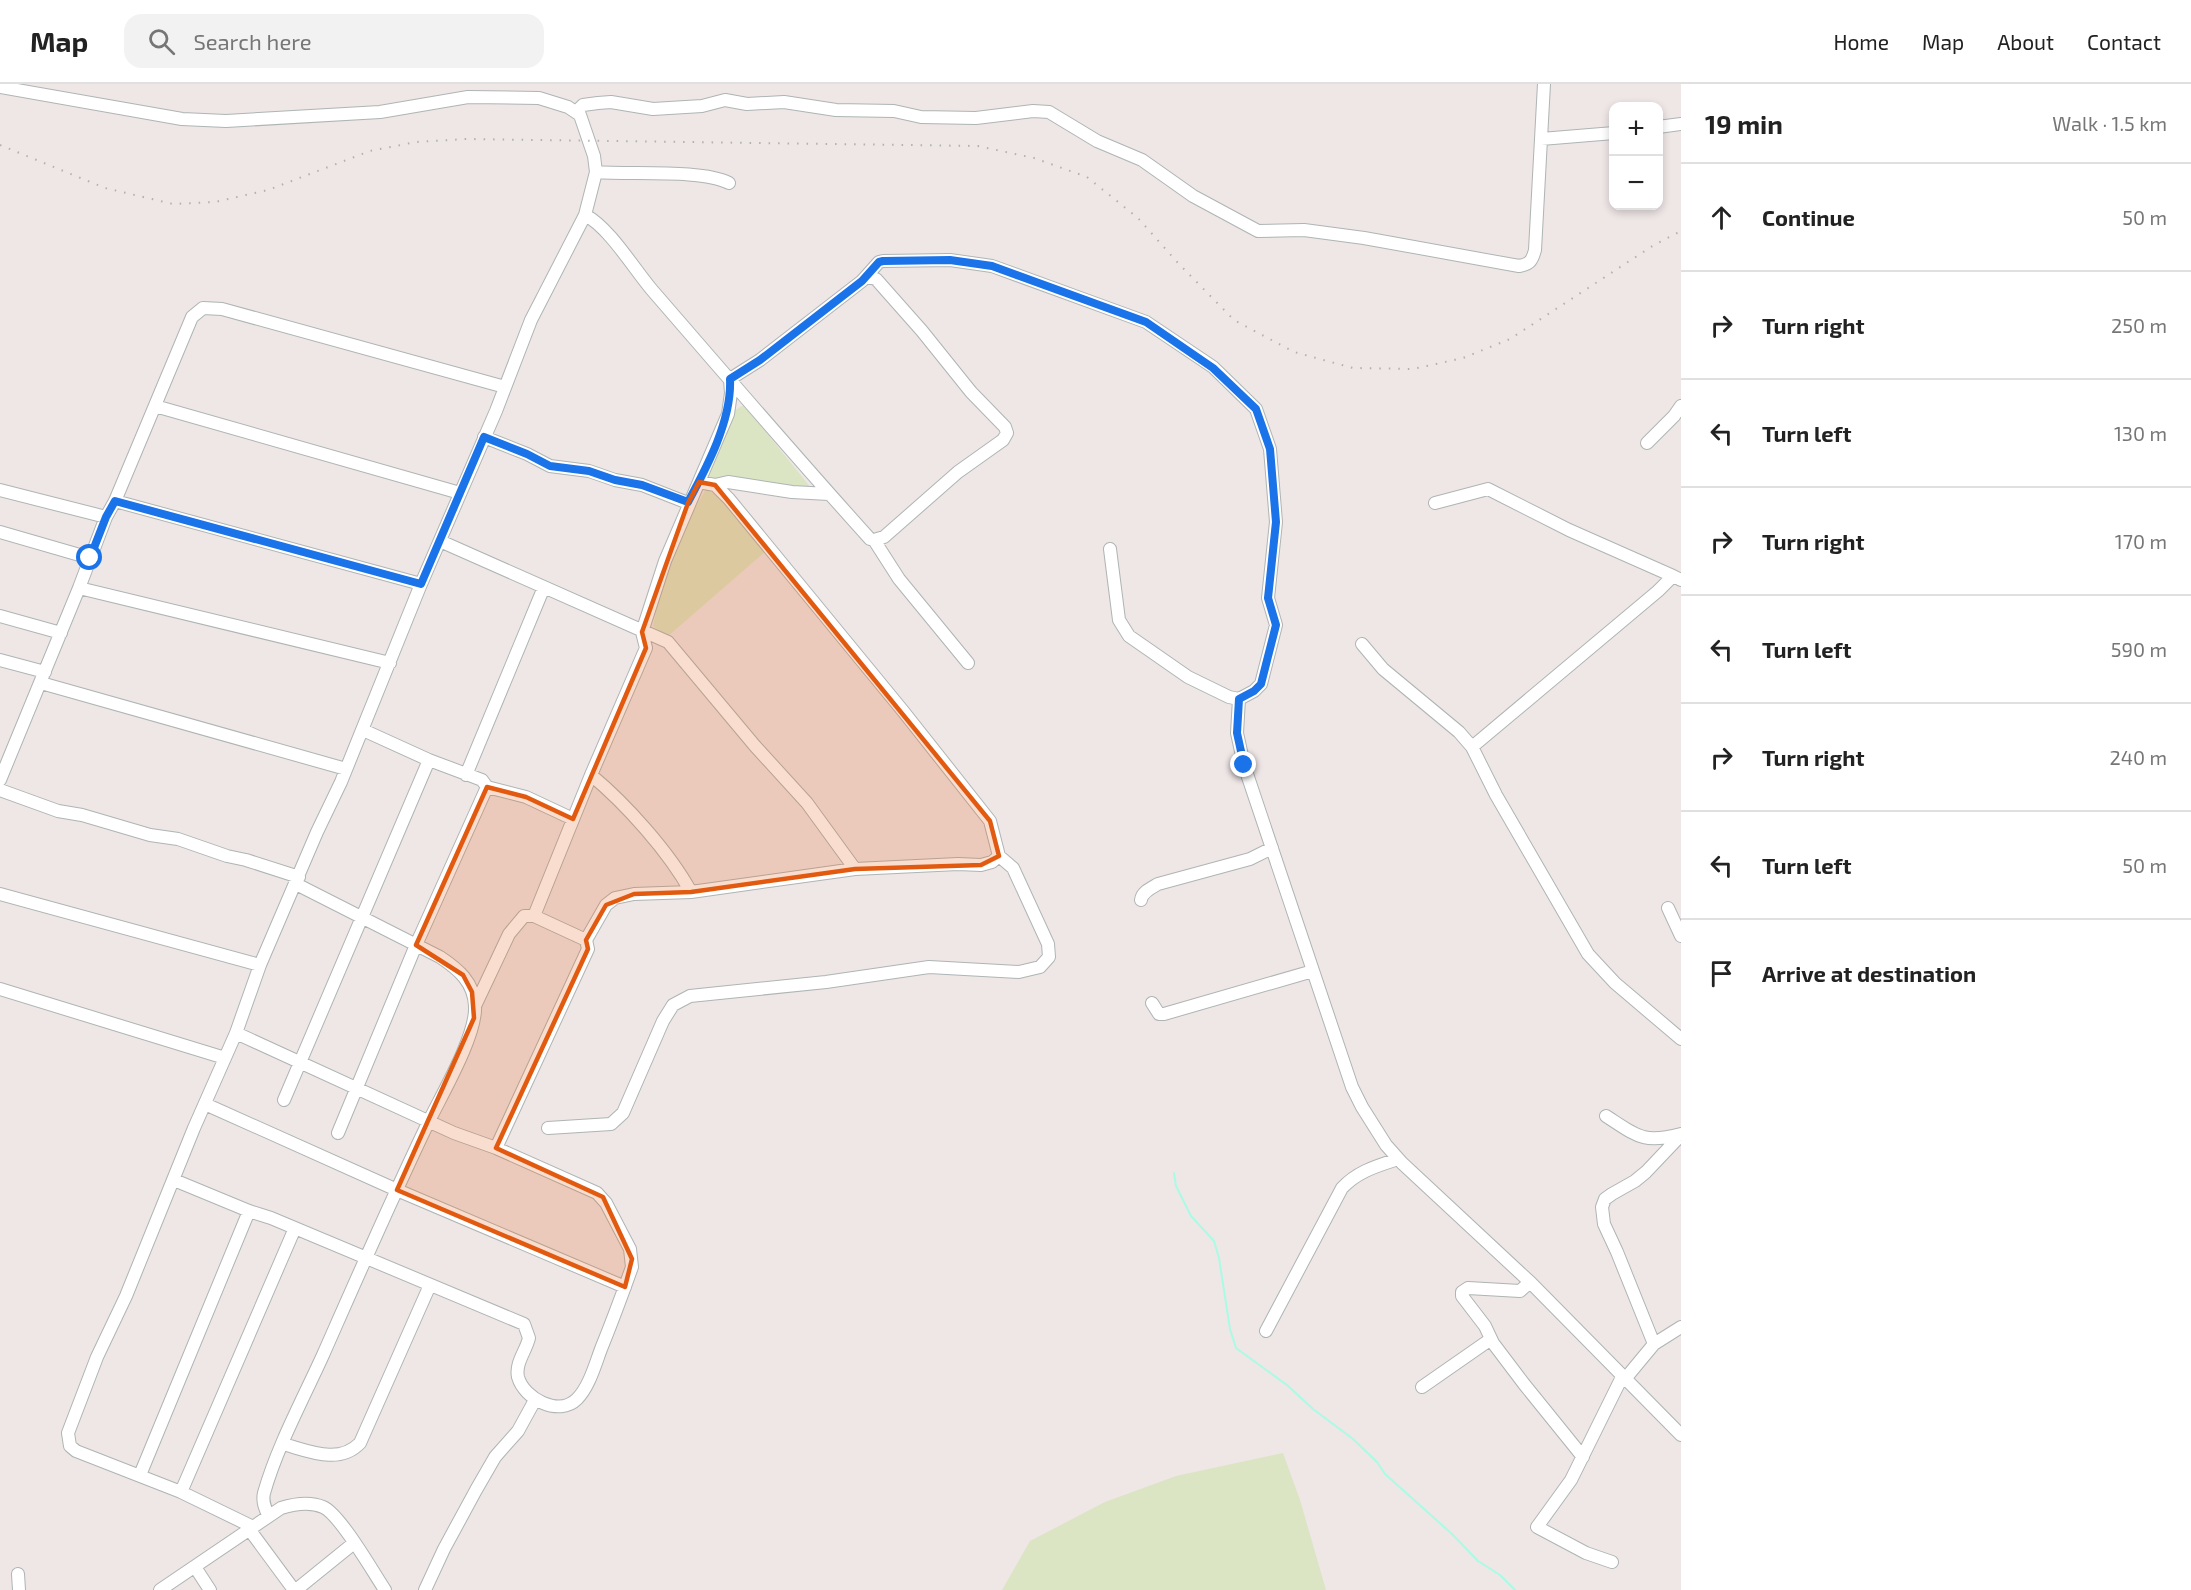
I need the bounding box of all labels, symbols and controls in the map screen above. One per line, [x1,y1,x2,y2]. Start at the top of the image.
search box [124,14,544,68]
text: Map [30,24,88,58]
icon: search [145,25,178,58]
text: Search here [193,28,312,54]
text: Home [1833,29,1889,54]
text: Map [1922,29,1964,54]
text: About [1997,29,2054,54]
text: Contact [2087,29,2161,54]
map controls [1609,102,1663,210]
button: + [1609,102,1663,156]
text: 19 min [1705,108,1783,139]
text: Walk · 1.5 km [2052,111,2167,135]
button: − [1609,156,1663,210]
icon: ahead [1705,201,1738,234]
text: Continue [1762,204,1855,230]
text: 50 m [2122,205,2167,229]
icon: right [1705,309,1738,342]
text: Turn right [1762,312,1864,338]
text: 250 m [2111,313,2167,337]
icon: left [1705,417,1738,450]
text: Turn left [1762,420,1851,446]
text: 130 m [2114,421,2167,445]
icon: right [1705,525,1738,558]
text: Turn right [1762,528,1864,554]
text: 170 m [2115,529,2167,553]
route start [76,544,102,570]
icon: left [1705,633,1738,666]
text: Turn left [1762,636,1851,662]
text: 590 m [2111,637,2167,661]
icon: right [1705,741,1738,774]
text: Turn right [1762,744,1864,770]
text: 240 m [2109,745,2167,769]
route end [1230,751,1256,777]
icon: left [1705,849,1738,882]
text: Turn left [1762,852,1851,878]
text: 50 m [2122,853,2167,877]
icon: arrive [1705,957,1738,990]
text: Arrive at destination [1762,960,1976,986]

